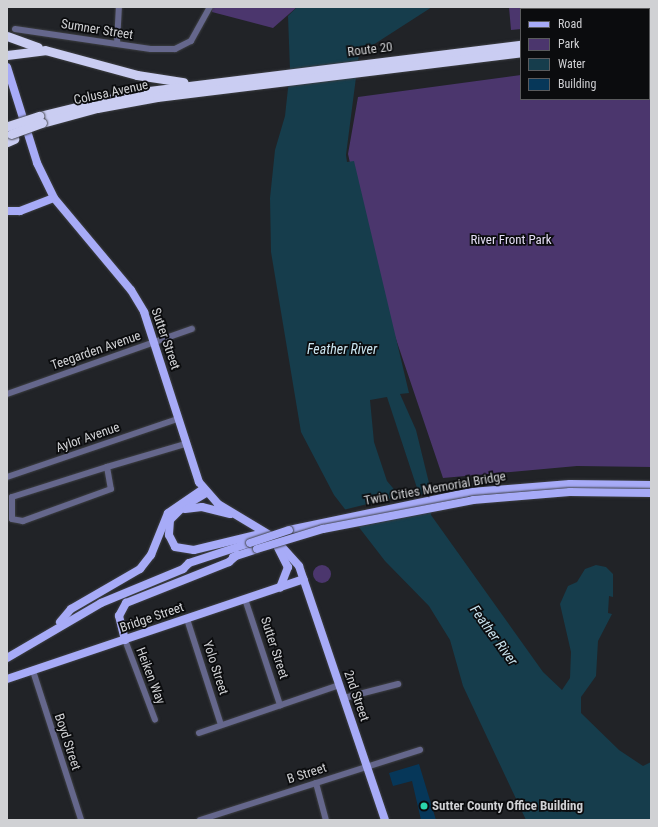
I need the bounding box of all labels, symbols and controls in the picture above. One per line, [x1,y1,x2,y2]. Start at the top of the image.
legend [520,8,650,100]
street label: Sumner Street [60,17,134,43]
text: Road [558,17,582,31]
text: Park [558,37,579,51]
street label: Route 20 [346,39,394,61]
text: Water [558,57,586,71]
street label: Colusa Avenue [72,77,150,109]
text: Building [558,77,596,91]
park label: River Front Park [470,232,552,248]
street label: Sutter Street [147,306,183,372]
street label: Teegarden Avenue [49,328,143,374]
water label: Feather River [307,341,377,357]
street label: Aylor Avenue [54,420,122,456]
street label: Twin Cities Memorial Bridge [363,469,507,509]
street label: Bridge Street [118,600,186,636]
water label: Feather River [467,602,521,668]
street label: Sutter Street [257,615,291,681]
street label: Yolo Street [199,639,231,697]
street label: Heiken Way [132,645,168,707]
street label: 2nd Street [340,669,372,723]
street label: Boyd Street [51,712,83,772]
street label: B Street [285,760,329,788]
place label: Sutter County Office Building [432,798,583,814]
marker: Sutter County Office Building [419,801,429,811]

